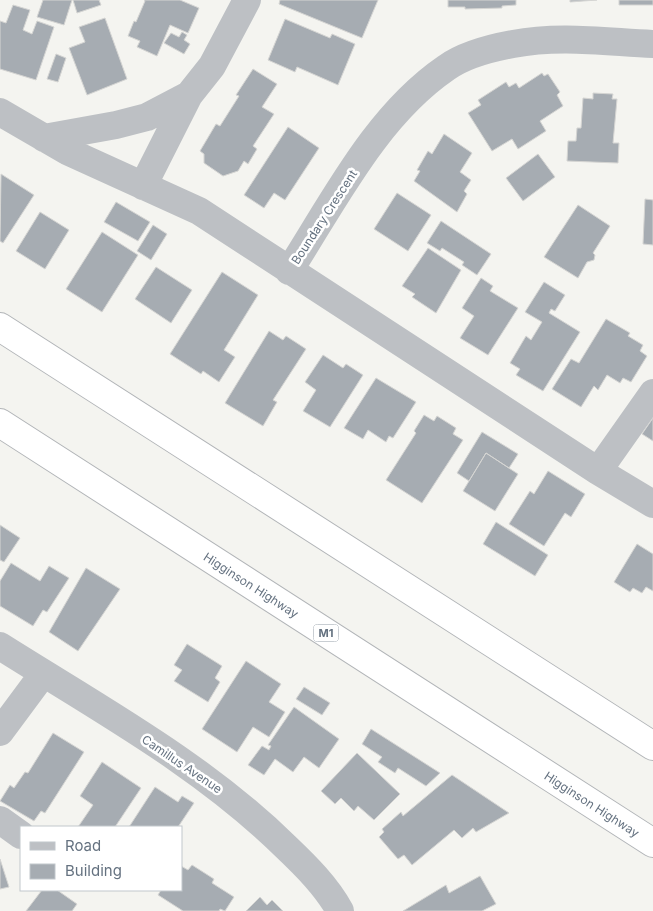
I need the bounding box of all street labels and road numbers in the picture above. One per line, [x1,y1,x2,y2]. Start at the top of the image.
street label: Boundary Crescent [288,167,360,267]
street label: Higginson Highway [201,549,302,621]
road number: M1 [314,624,338,641]
street label: Camillus Avenue [139,732,225,796]
street label: Higginson Highway [542,768,643,840]

